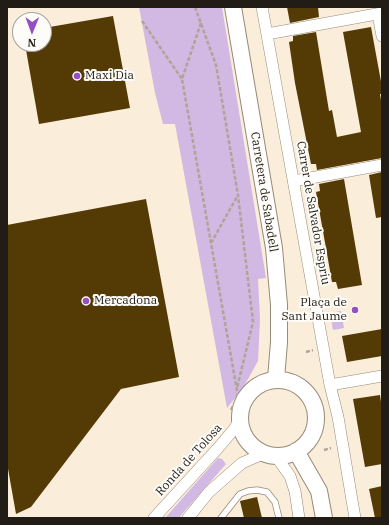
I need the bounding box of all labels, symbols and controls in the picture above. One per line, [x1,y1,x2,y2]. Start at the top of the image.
north arrow [12,12,52,52]
text: N [27,36,36,50]
place label: Maxi Dia [85,69,134,83]
marker: Maxi Dia [72,71,82,81]
street label: Carretera de Sabadell [247,131,281,253]
street label: Carrer de Salvador Espriu [293,140,333,286]
place label: Mercadona [94,294,157,308]
marker: Mercadona [81,296,91,306]
place label: Plaça de Sant Jaume [281,296,347,324]
marker: Plaça de Sant Jaume [350,305,360,315]
street label: Ronda de Tolosa [153,421,225,499]

